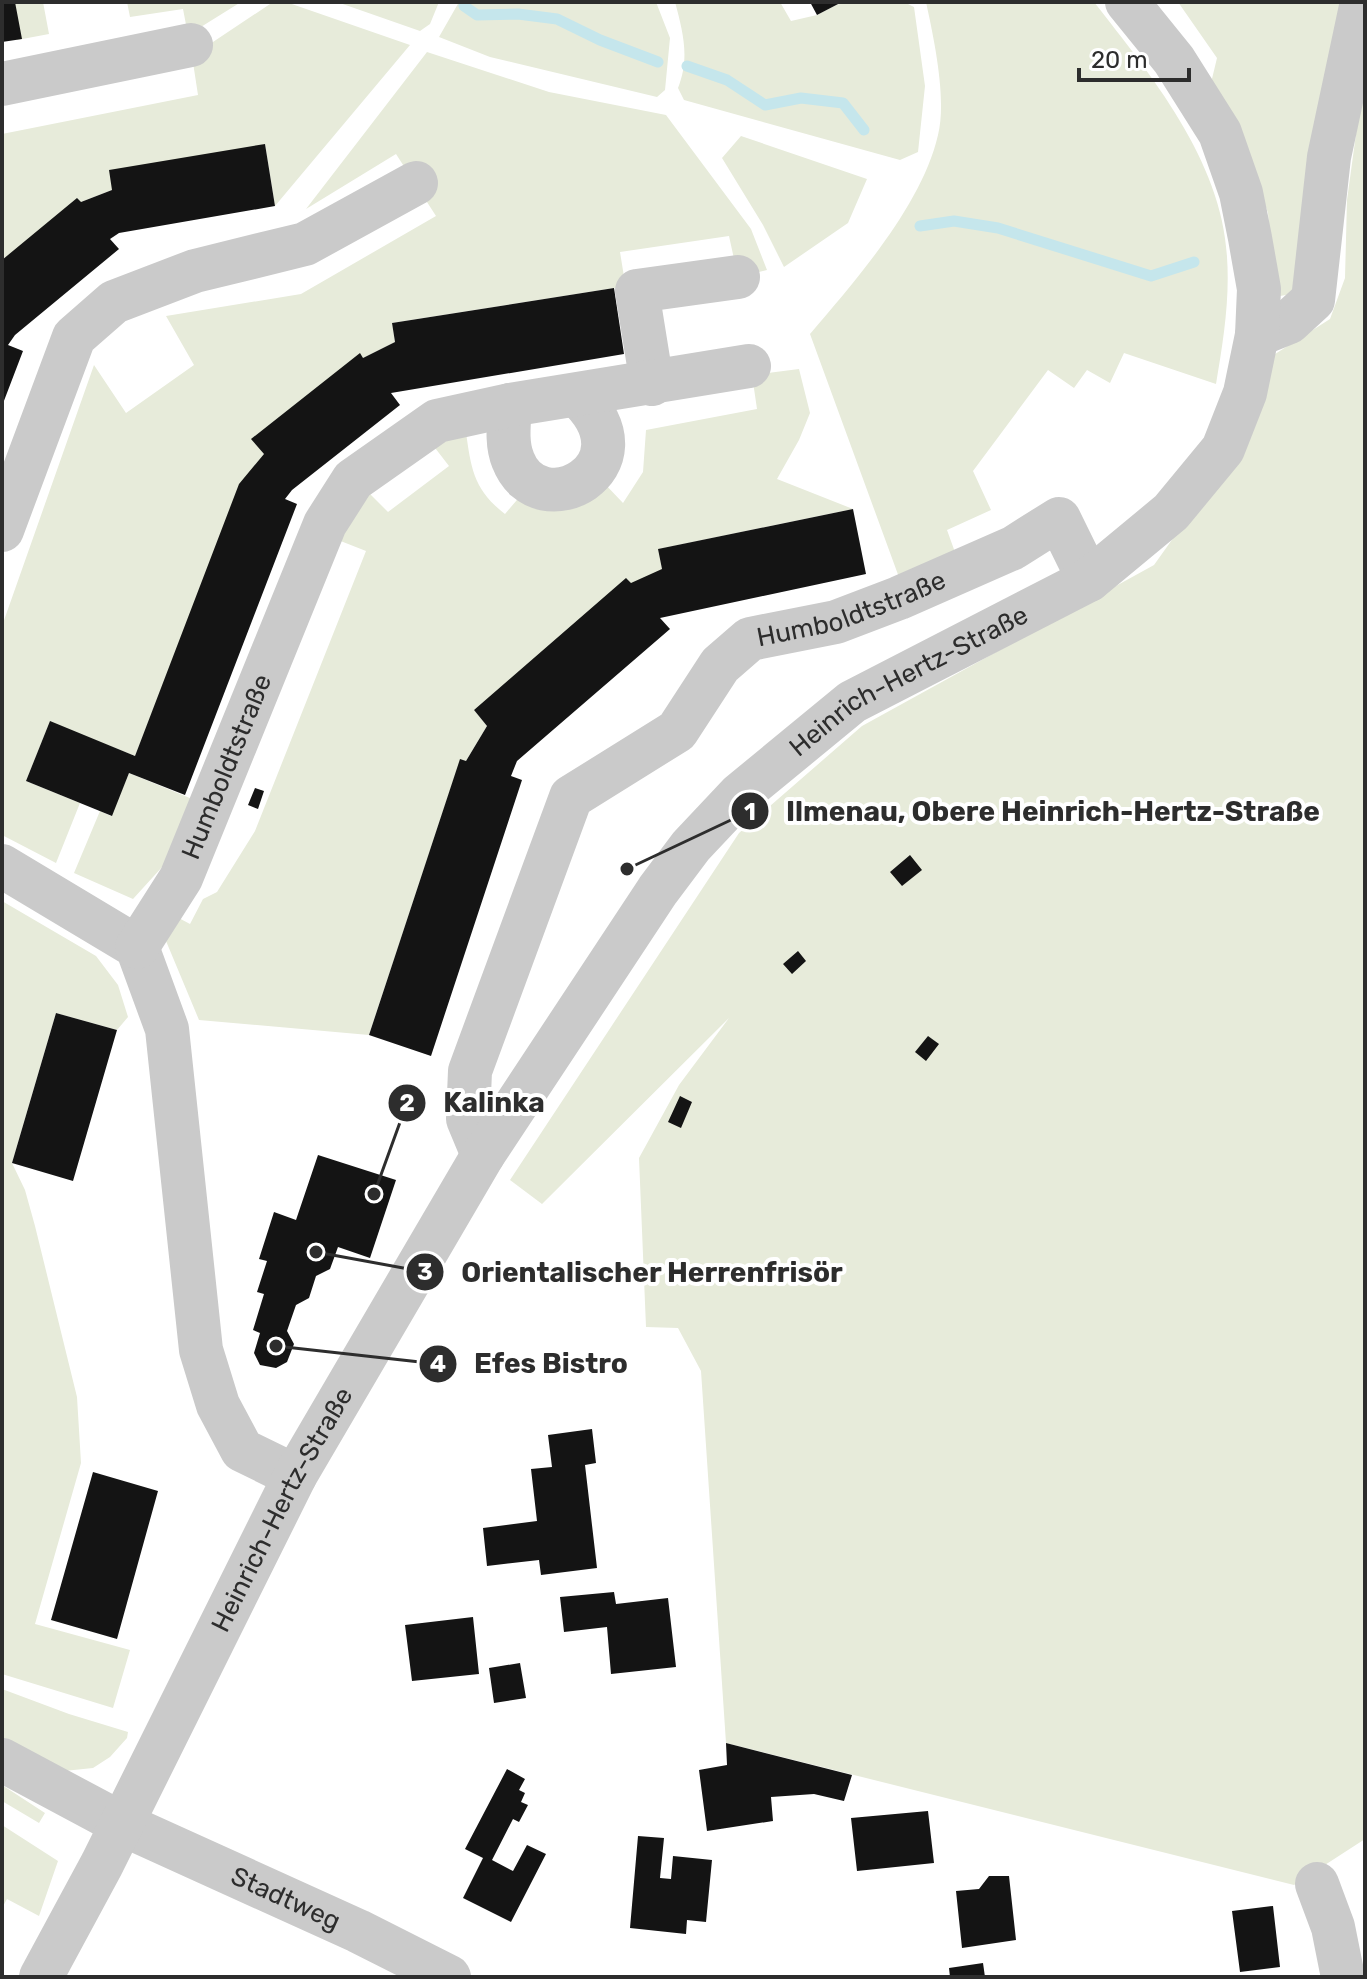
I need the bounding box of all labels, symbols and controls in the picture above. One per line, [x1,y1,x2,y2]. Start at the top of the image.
scale bar [1079,32,1189,82]
text: 20 m [1091,46,1148,74]
street label: Humboldtstraße [754,565,950,653]
street label: Heinrich-Hertz-Straße [783,599,1033,763]
street label: Humboldtstraße [175,670,278,864]
callout: Ilmenau, Obere Heinrich-Hertz-Straße [730,785,1336,837]
text: Ilmenau, Obere Heinrich-Hertz-Straße [786,795,1320,828]
text: 1 [744,798,756,826]
callout: Kalinka [387,1077,561,1129]
text: Kalinka [443,1086,545,1119]
text: 2 [399,1089,415,1117]
callout: Orientalischer Herrenfrisör [405,1246,859,1298]
text: Orientalischer Herrenfrisör [461,1256,843,1289]
text: 3 [417,1258,433,1286]
callout: Efes Bistro [418,1338,644,1390]
text: Efes Bistro [474,1347,628,1380]
text: 4 [430,1350,446,1378]
street label: Heinrich-Hertz-Straße [205,1382,360,1637]
street label: Stadtweg [226,1861,345,1937]

